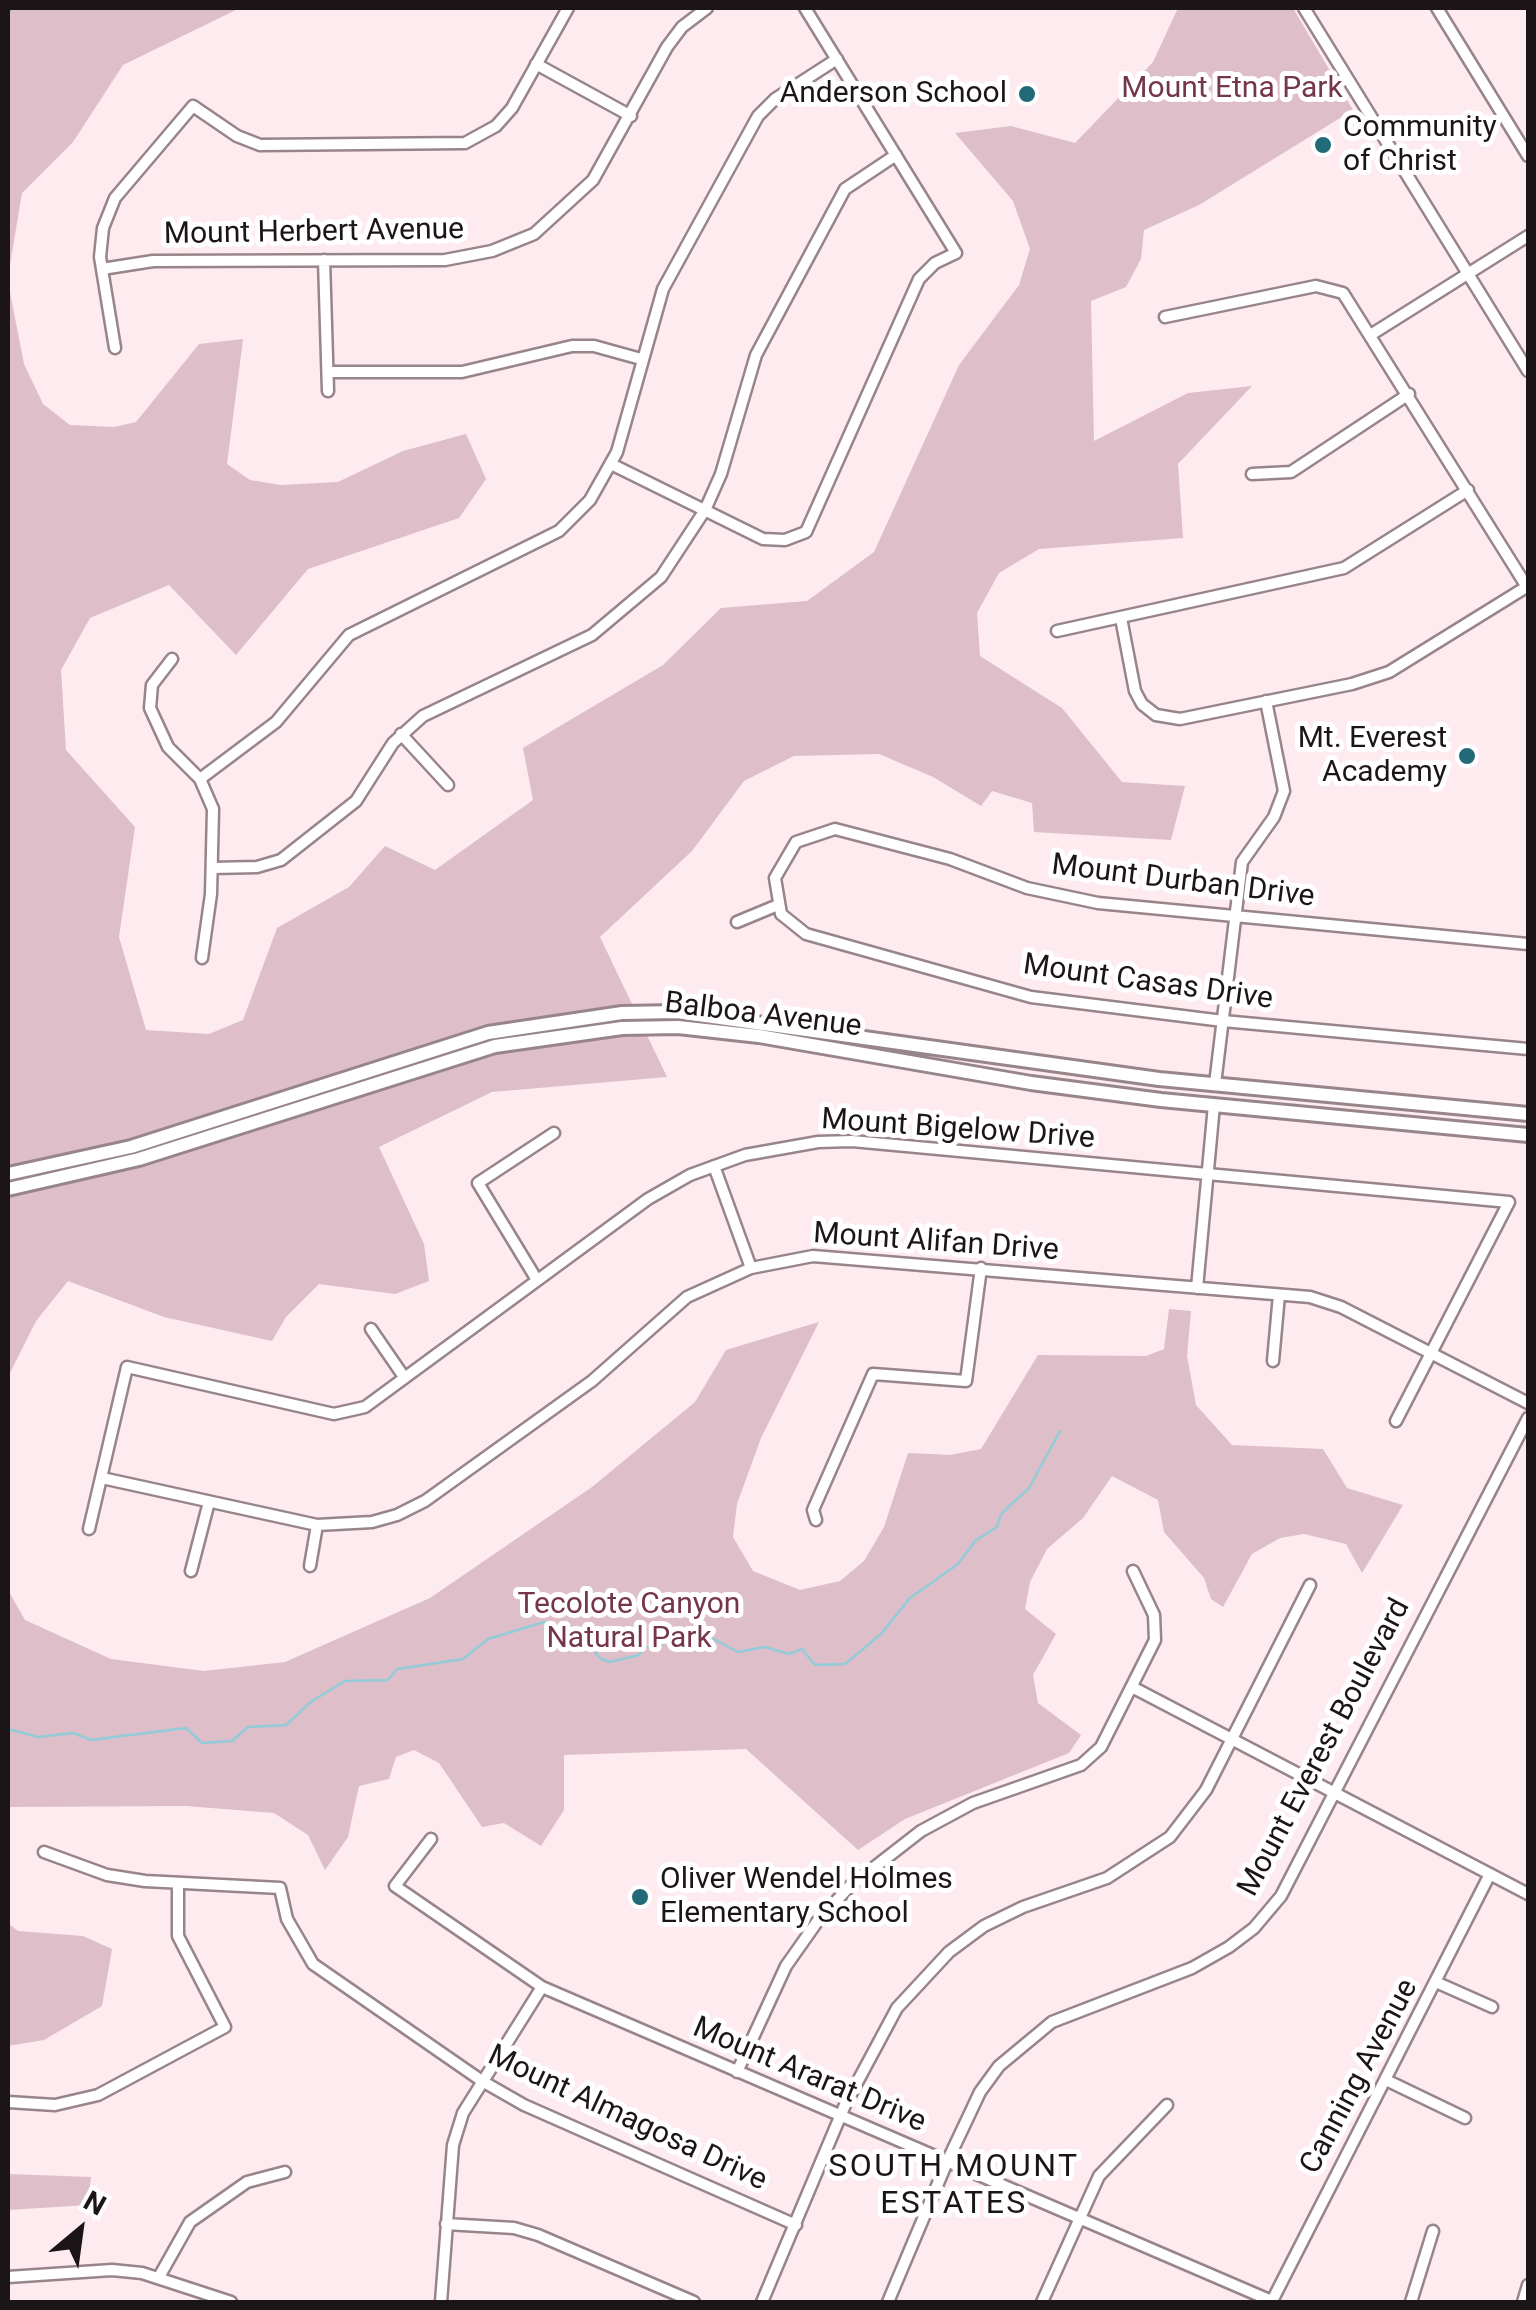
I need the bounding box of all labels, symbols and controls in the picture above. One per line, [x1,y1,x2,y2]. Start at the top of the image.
park label: Mount Etna Park [1121,71,1343,107]
place label: Anderson School [780,76,1007,112]
marker: Anderson School [1016,83,1038,105]
place label: Community of Christ [1343,110,1497,180]
marker: Community of Christ [1312,134,1334,156]
street label: Mount Herbert Avenue [164,212,464,254]
place label: Mt. Everest Academy [1298,721,1447,792]
marker: Mt. Everest Academy [1456,745,1478,767]
street label: Mount Durban Drive [1049,848,1317,916]
street label: Mount Casas Drive [1021,948,1275,1018]
street label: Balboa Avenue [662,986,864,1046]
street label: Mount Bigelow Drive [820,1102,1096,1158]
street label: Mount Alifan Drive [812,1216,1060,1270]
park label: Tecolote Canyon Natural Park [518,1587,740,1658]
street label: Mount Everest Boulevard [1231,1593,1419,1903]
place label: Oliver Wendel Holmes Elementary School [660,1862,953,1932]
marker: Oliver Wendel Holmes Elementary School [629,1886,651,1908]
street label: Canning Avenue [1294,1974,1426,2180]
street label: Mount Ararat Drive [687,2011,931,2141]
street label: Mount Almagosa Drive [482,2039,772,2199]
district label: SOUTH MOUNT ESTATES [828,2149,1080,2224]
north arrow [30,2180,130,2280]
text: N [78,2184,111,2223]

